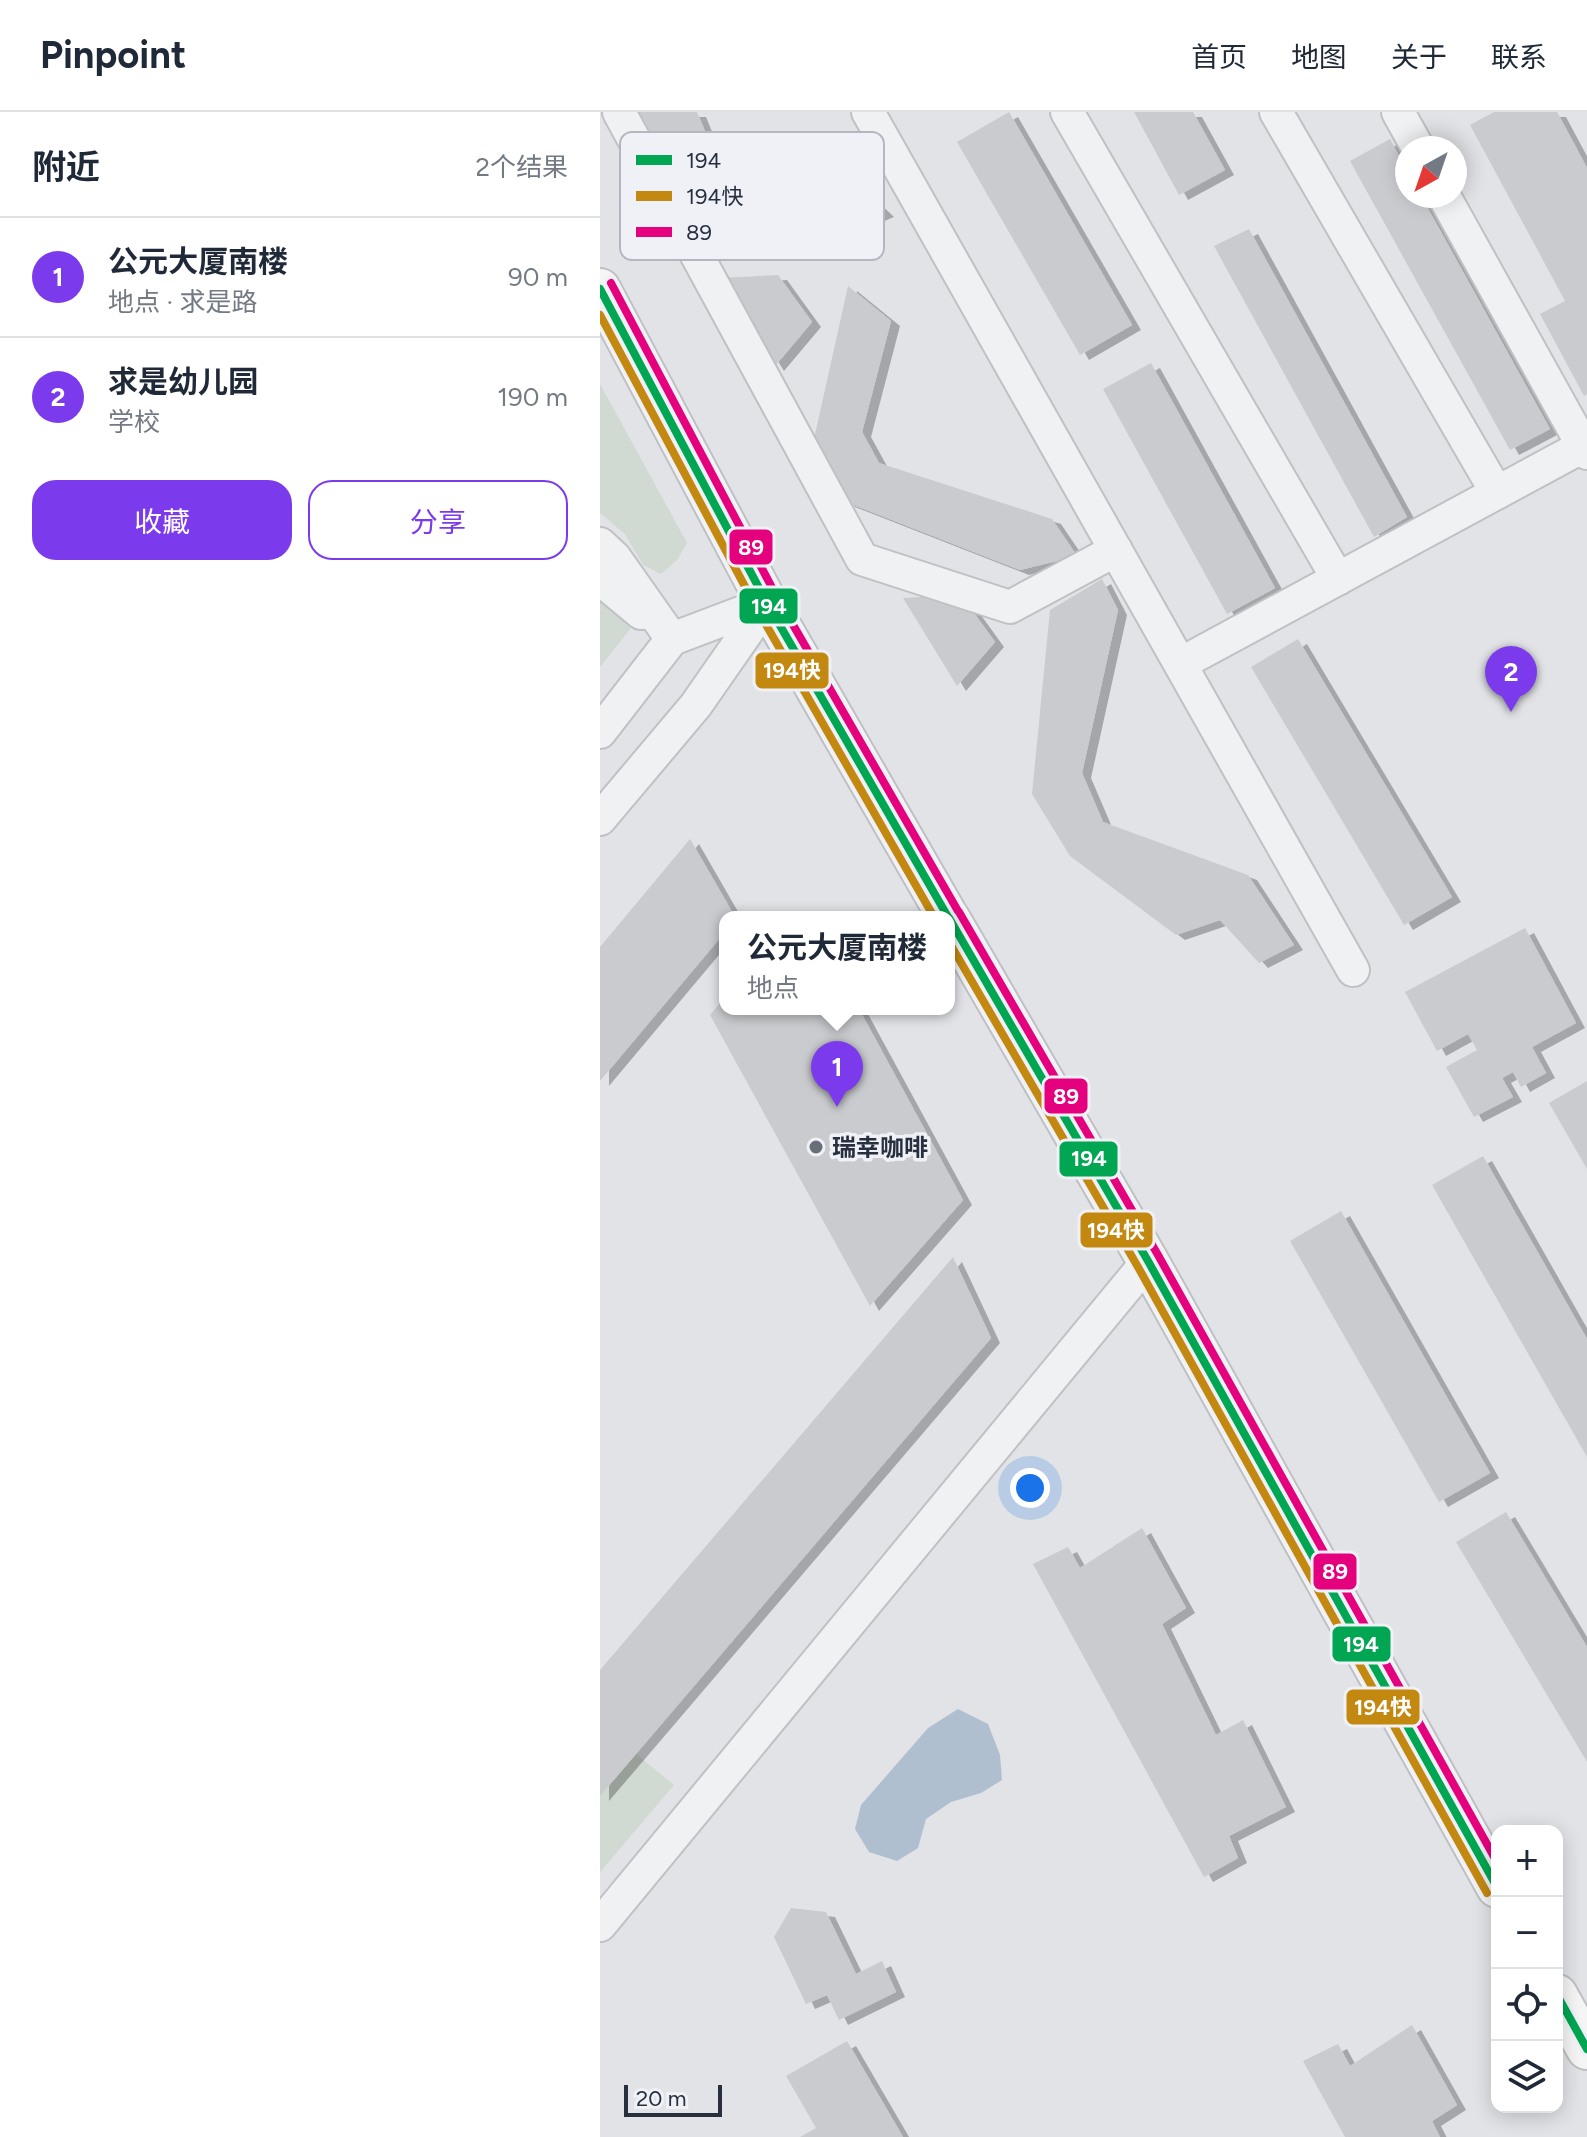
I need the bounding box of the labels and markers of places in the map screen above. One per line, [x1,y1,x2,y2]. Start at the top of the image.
pin: 2 [1485,646,1537,712]
pin: 1 [811,1041,863,1107]
place label: 瑞幸咖啡 [832,1133,928,1162]
marker: 瑞幸咖啡 [807,1138,825,1156]

